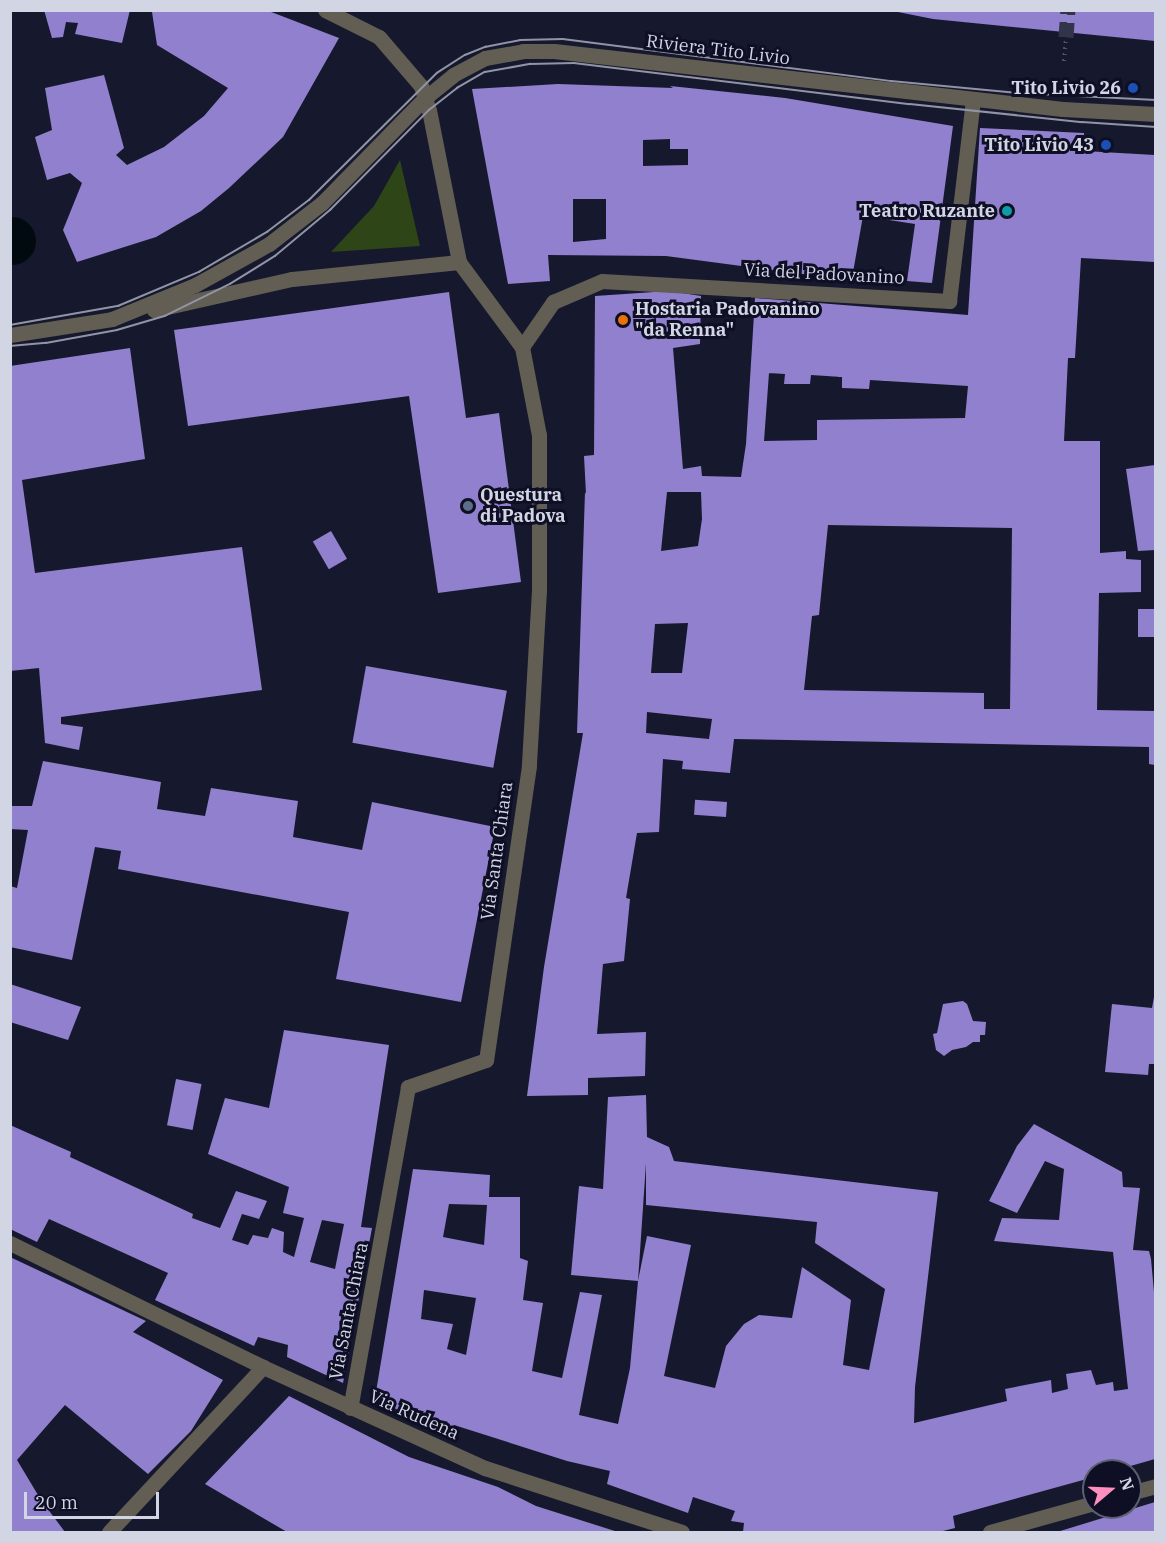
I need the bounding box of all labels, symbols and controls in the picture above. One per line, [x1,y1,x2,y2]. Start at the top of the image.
street label: Riviera Tito Livio [645,30,791,70]
place label: Tito Livio 26 [1011,77,1121,99]
marker: Tito Livio 26 [1126,81,1140,95]
place label: Tito Livio 43 [984,134,1094,156]
marker: Tito Livio 43 [1099,138,1113,152]
place label: Teatro Ruzante [859,200,995,222]
marker: Teatro Ruzante [1000,204,1014,218]
street label: Via del Padovanino [743,259,905,289]
place label: Hostaria Padovanino "da Renna" [635,299,820,342]
marker: Hostaria Padovanino "da Renna" [616,313,630,327]
place label: Questura di Padova [480,485,566,528]
marker: Questura di Padova [461,499,475,513]
street label: Via Santa Chiara [477,780,517,922]
street label: Via Santa Chiara [325,1240,373,1382]
street label: Via Rudena [366,1386,462,1444]
north arrow [1082,1459,1142,1519]
text: N [1116,1475,1139,1493]
scale bar [27,1480,162,1518]
text: 20 m [35,1491,78,1514]

